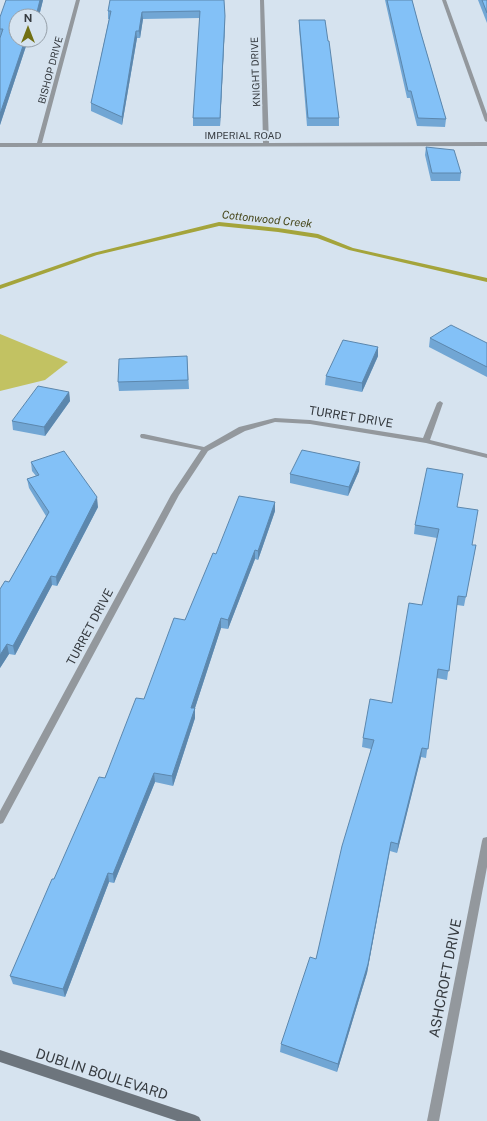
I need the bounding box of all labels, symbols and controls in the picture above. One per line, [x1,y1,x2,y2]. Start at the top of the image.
north arrow [8,8,48,48]
text: N [24,12,32,24]
street label: BISHOP DRIVE [35,35,65,105]
street label: KNIGHT DRIVE [248,37,262,107]
street label: IMPERIAL ROAD [205,129,282,141]
water label: Cottonwood Creek [221,208,313,230]
street label: TURRET DRIVE [308,403,394,431]
street label: TURRET DRIVE [64,586,116,668]
street label: ASHCROFT DRIVE [426,917,464,1039]
street label: DUBLIN BOULEVARD [34,1045,170,1103]

